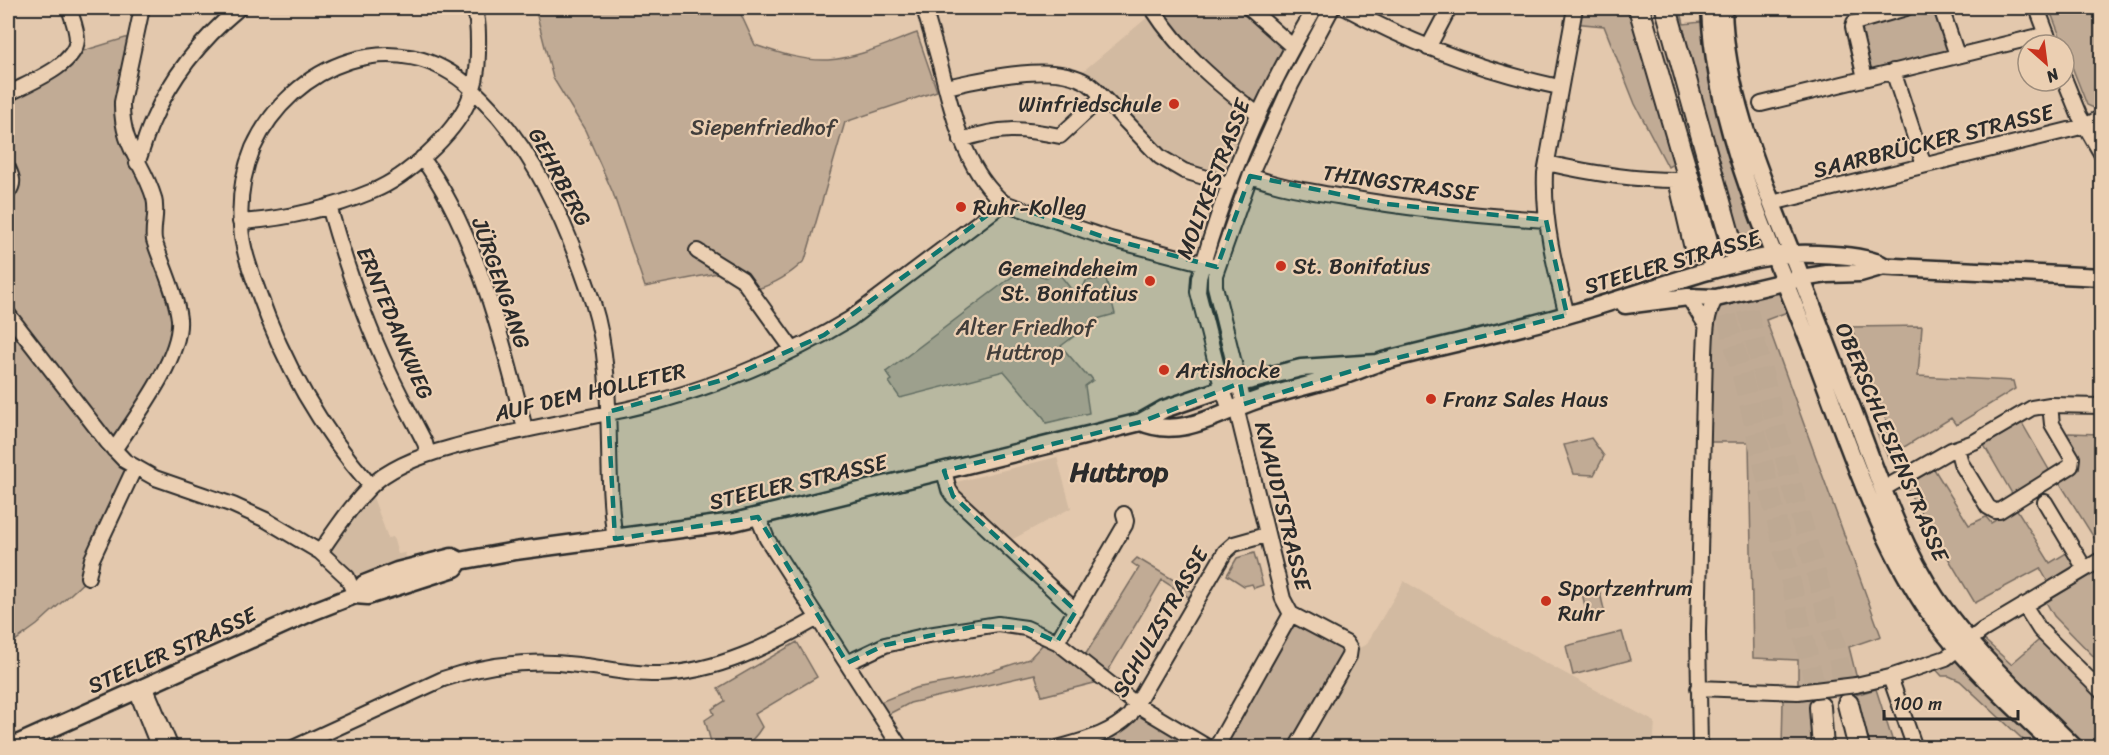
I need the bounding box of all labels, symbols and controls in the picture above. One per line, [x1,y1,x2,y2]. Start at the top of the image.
north arrow [2016,33,2076,93]
text: N [2040,60,2065,92]
place label: Winfriedschule [1018,85,1162,124]
street label: MOLTKESTRASSE [1165,91,1262,265]
street label: SAARBRÜCKER STRASSE [1809,92,2059,190]
marker: Winfriedschule [1167,97,1181,111]
park label: Siepenfriedhof [691,108,839,147]
street label: GEHRBERG [517,120,603,234]
street label: THINGSTRASSE [1320,153,1482,213]
place label: Ruhr-Kolleg [973,188,1086,227]
marker: Ruhr-Kolleg [954,200,968,214]
street label: JÜRGENGANG [460,211,542,354]
street label: STEELER STRASSE [1579,218,1766,306]
street label: ERNTEDANKWEG [345,240,445,406]
place label: St. Bonifatius [1293,247,1431,286]
place label: Gemeindeheim St. Bonifatius [998,249,1139,313]
marker: St. Bonifatius [1274,259,1288,273]
marker: Gemeindeheim St. Bonifatius [1143,274,1157,288]
park label: Alter Friedhof Huttrop [955,308,1097,372]
street label: OBERSCHLESIENSTRASSE [1824,316,1961,569]
street label: AUF DEM HOLLETER [489,351,690,433]
place label: Artishocke [1175,351,1281,390]
marker: Artishocke [1157,363,1171,377]
place label: Franz Sales Haus [1443,380,1608,419]
marker: Franz Sales Haus [1424,392,1438,406]
street label: KNAUDTSTRASSE [1243,417,1323,596]
street label: STEELER STRASSE [705,442,893,521]
district label: Huttrop [1070,447,1168,496]
street label: SCHULZSTRASSE [1101,538,1220,705]
place label: Sportzentrum Ruhr [1558,569,1693,633]
marker: Sportzentrum Ruhr [1539,594,1553,608]
street label: STEELER STRASSE [81,595,265,705]
scale bar [1884,683,2018,721]
text: 100 m [1893,688,1942,720]

